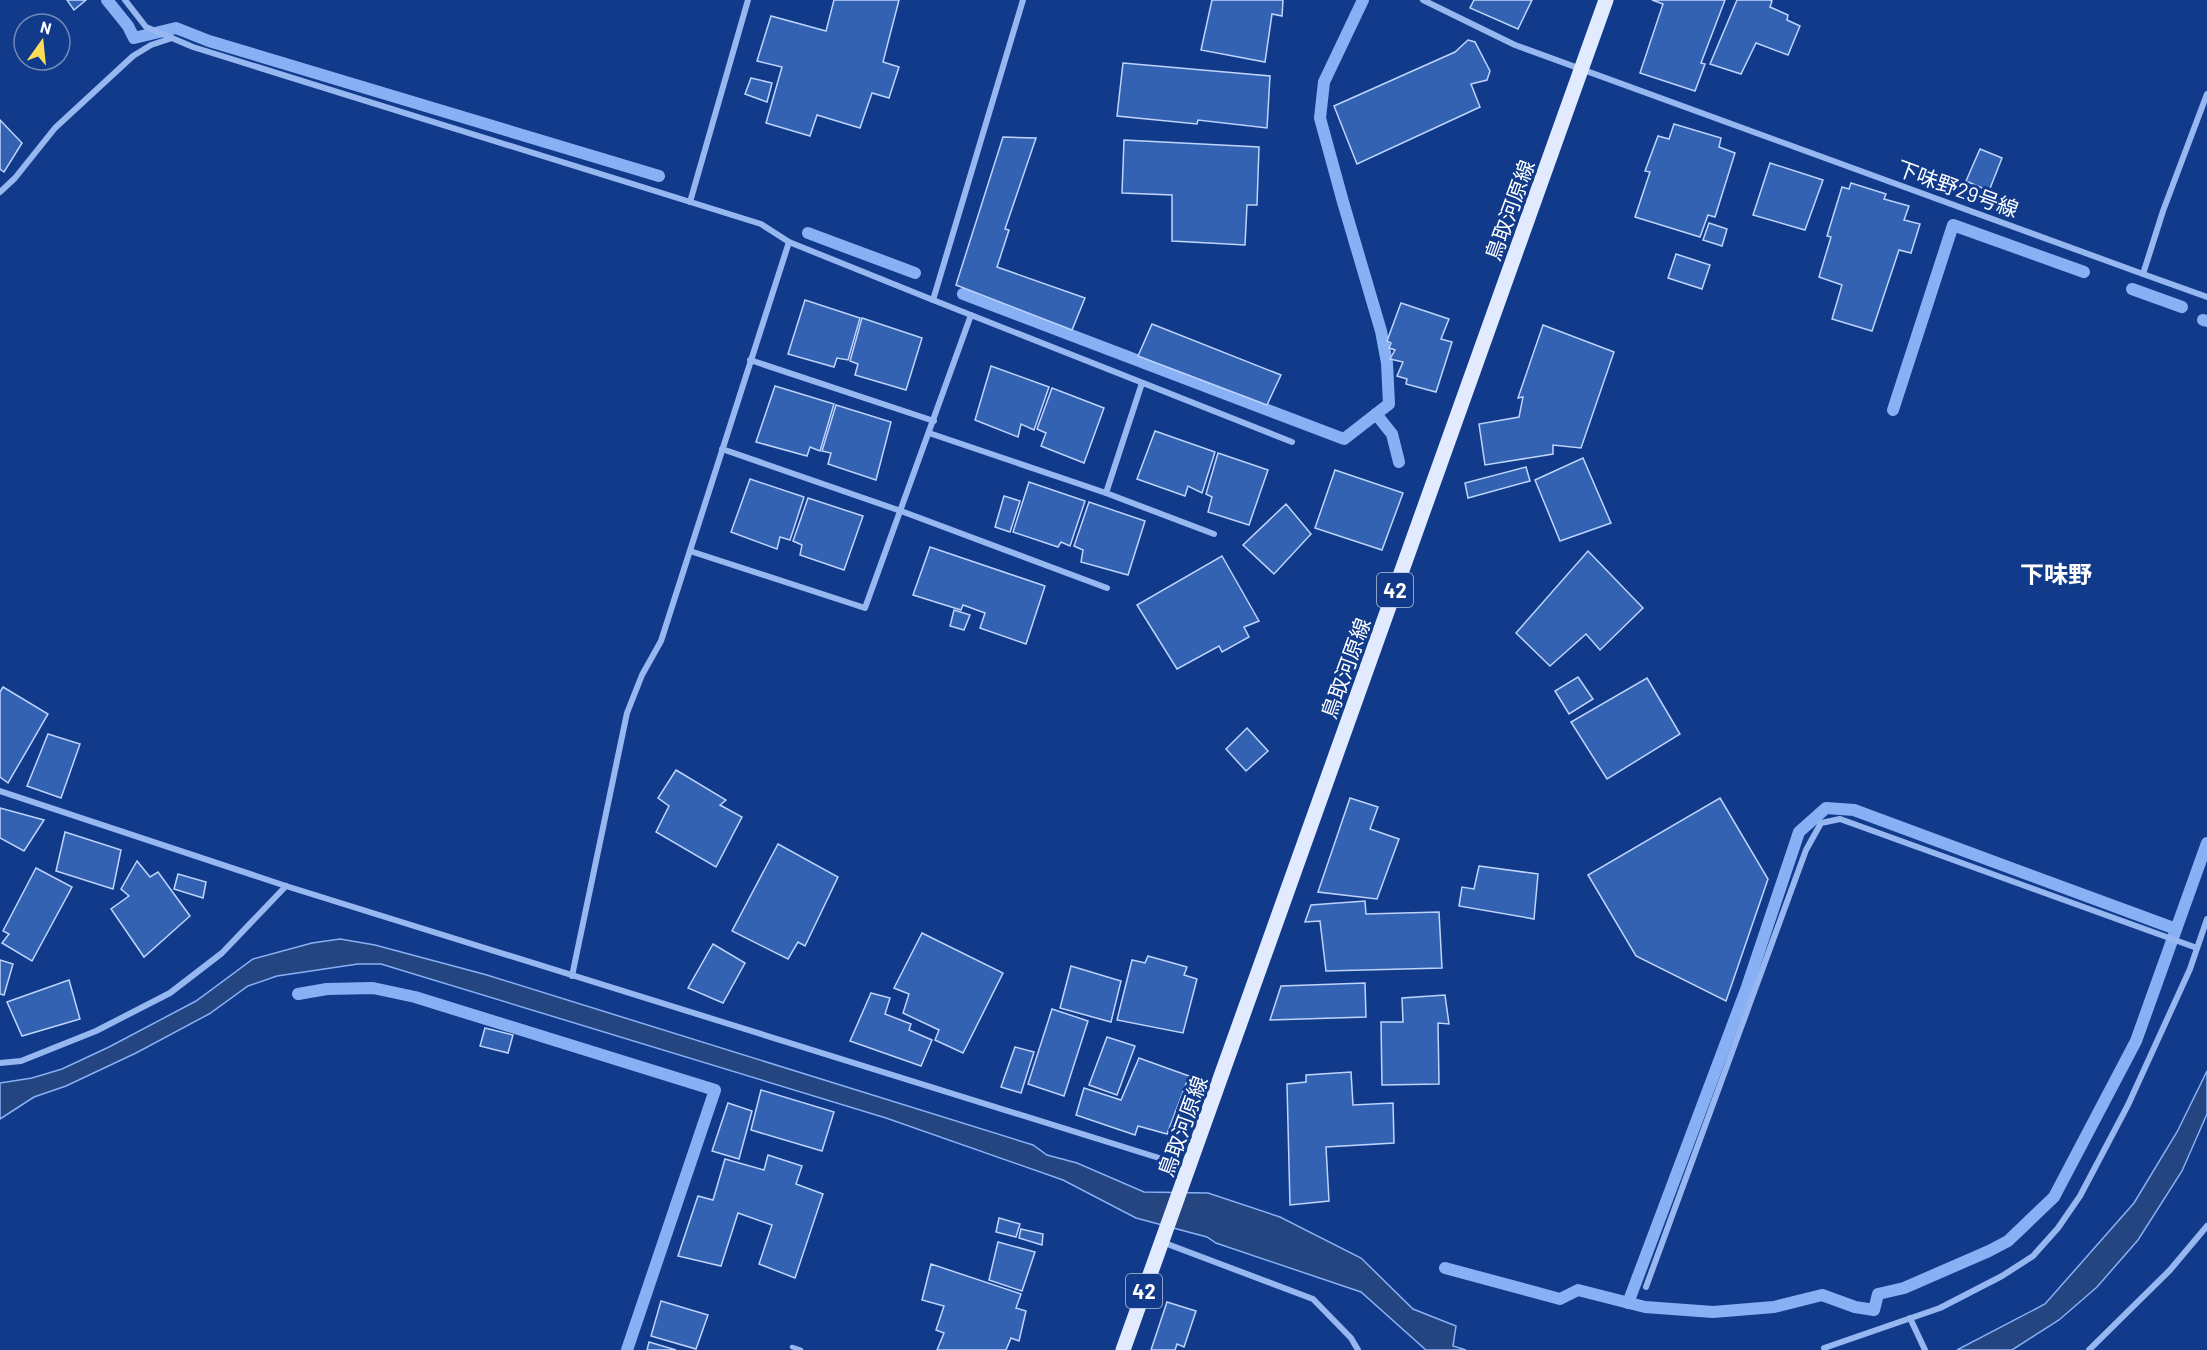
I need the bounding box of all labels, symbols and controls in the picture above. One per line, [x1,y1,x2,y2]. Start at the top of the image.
north arrow [12,12,72,72]
text: N [38,16,54,38]
street label: 下味野29号線 [1894,155,2022,221]
street label: 鳥取河原線 [1479,156,1539,264]
district label: 下味野 [2020,559,2092,588]
road number: 42 [1377,573,1413,607]
street label: 鳥取河原線 [1315,614,1375,722]
street label: 鳥取河原線 [1152,1072,1212,1180]
road number: 42 [1126,1274,1162,1308]

